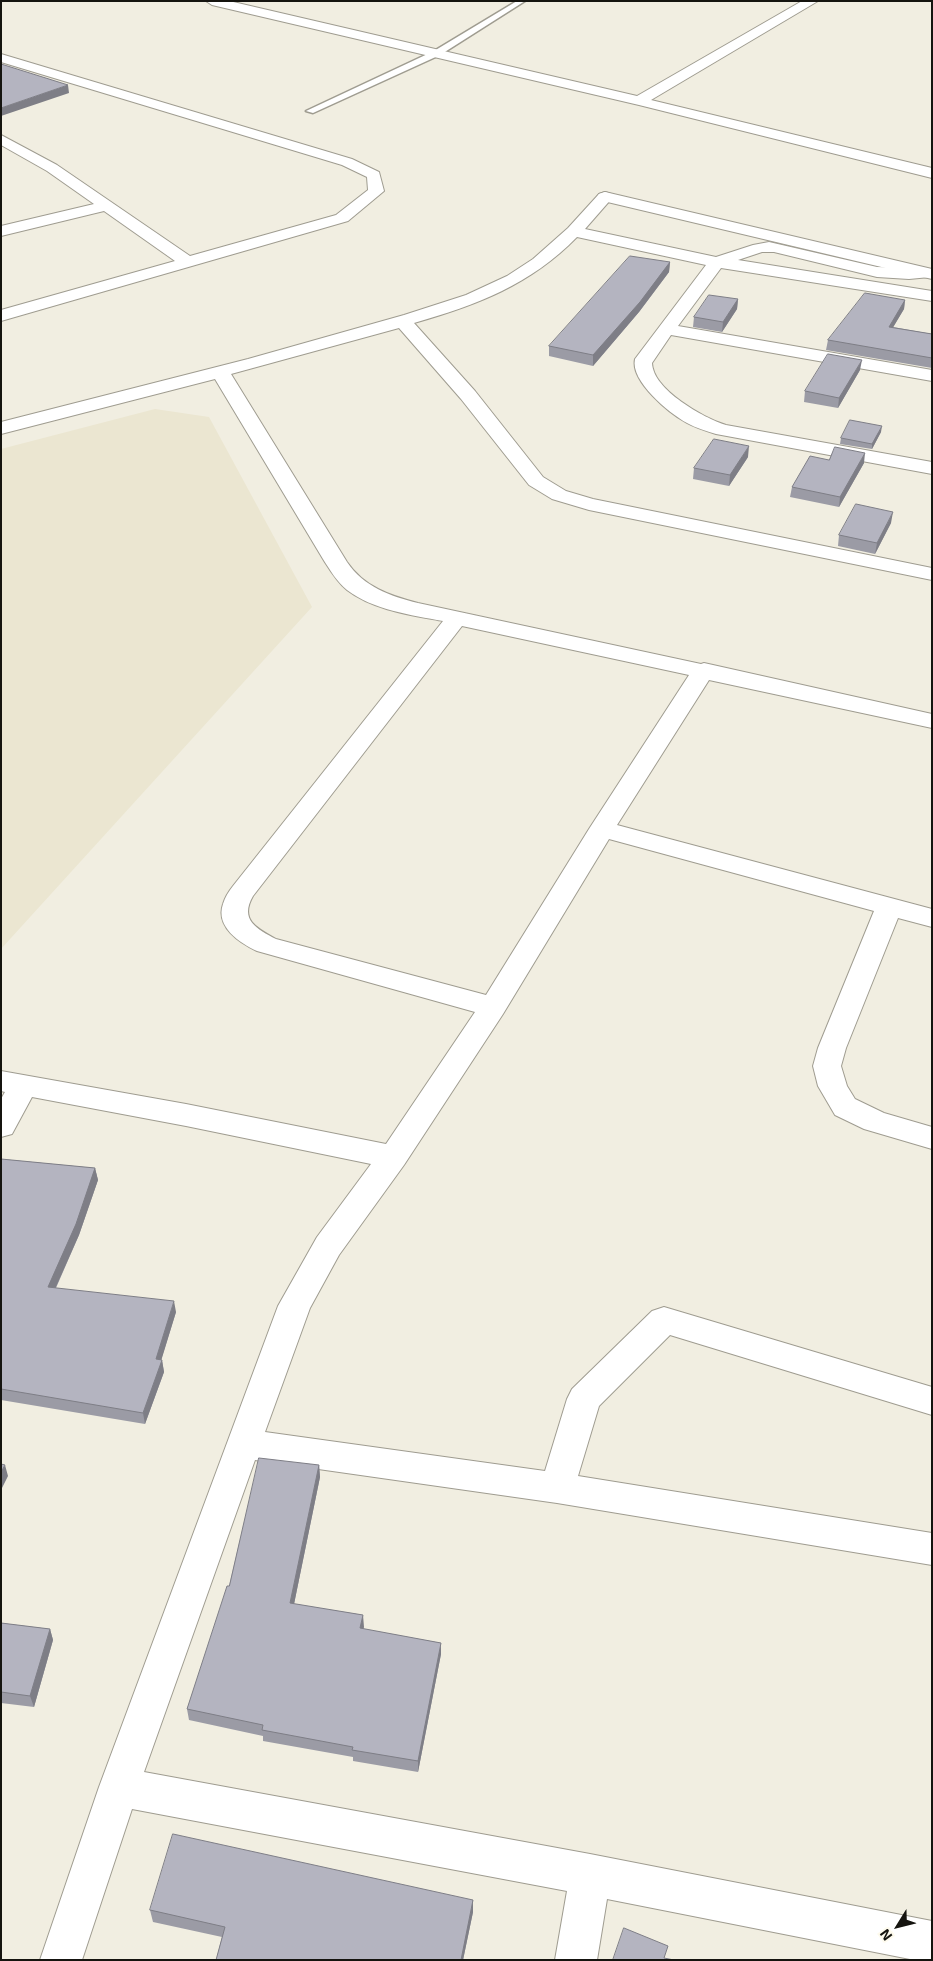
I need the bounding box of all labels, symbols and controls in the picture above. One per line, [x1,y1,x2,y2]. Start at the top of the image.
north arrow [873,1901,923,1951]
text: N [876,1926,895,1944]

